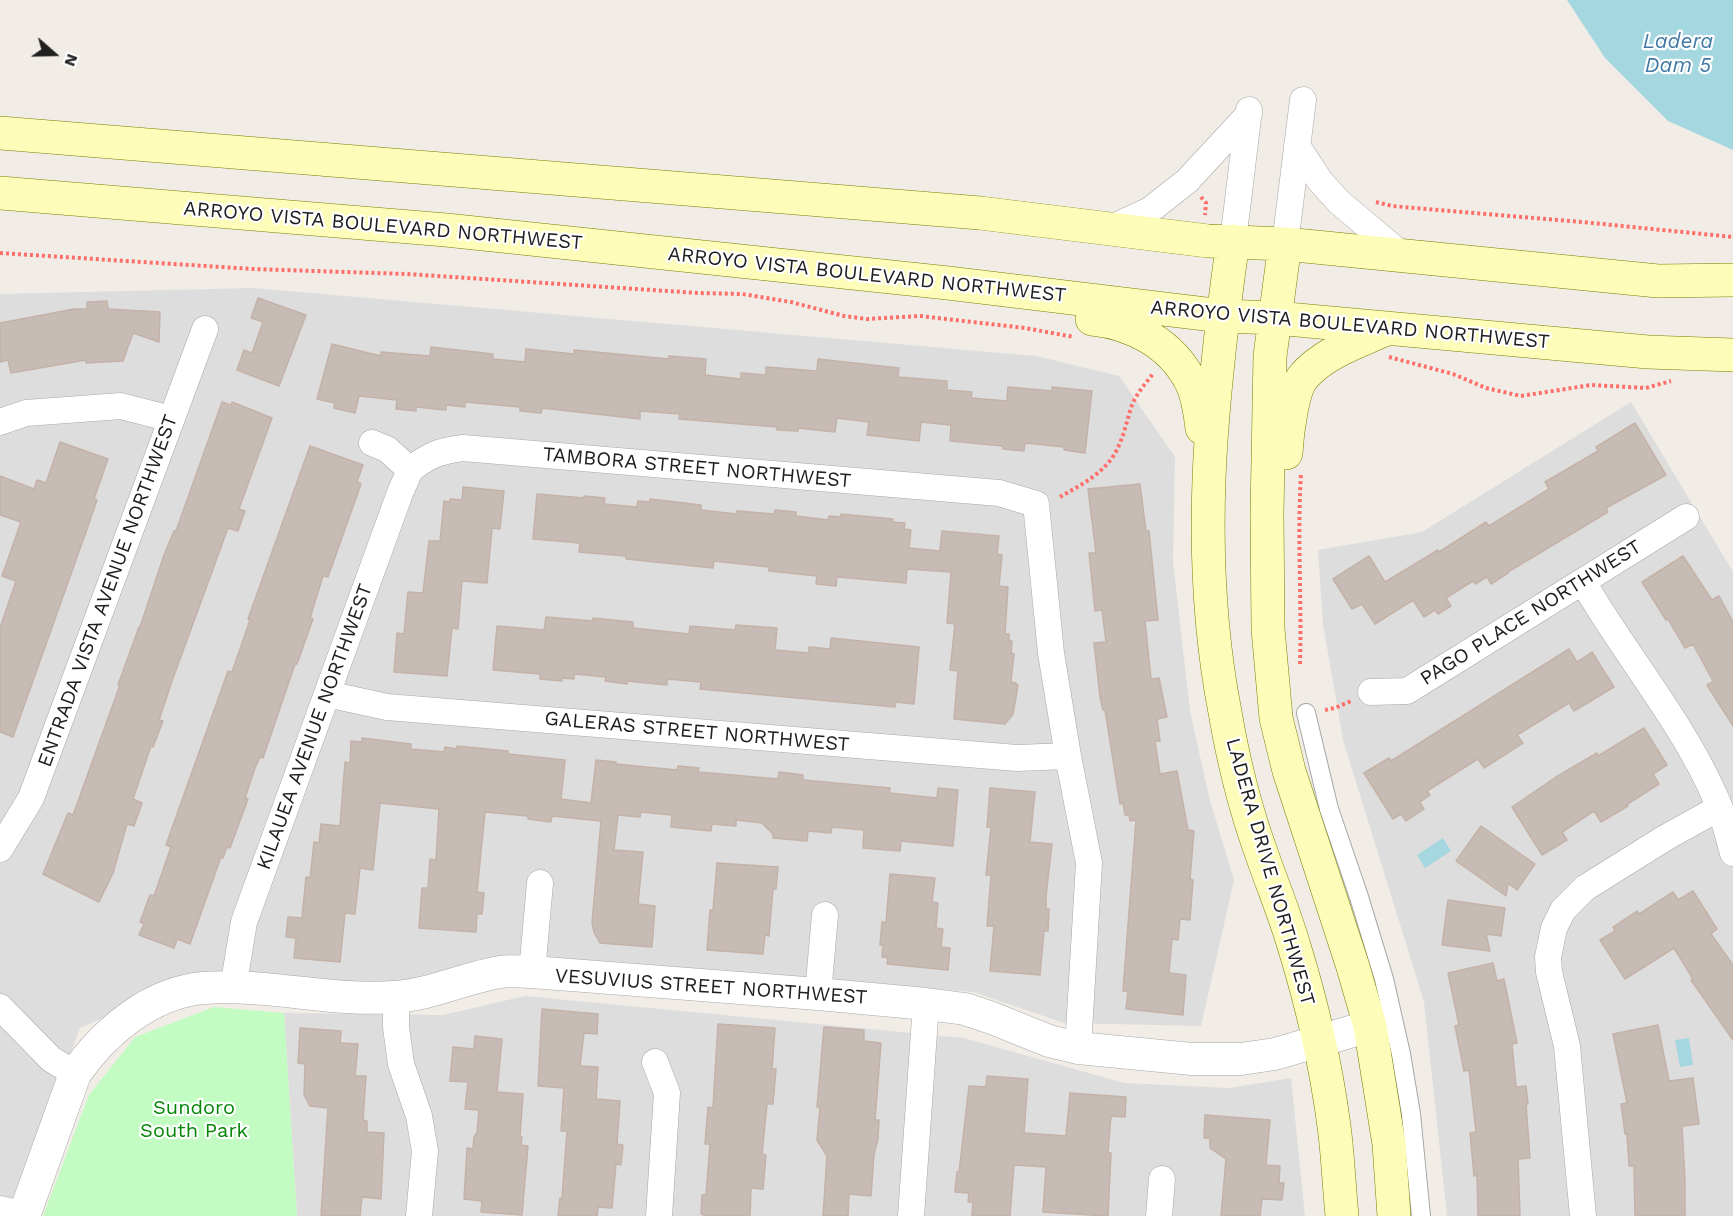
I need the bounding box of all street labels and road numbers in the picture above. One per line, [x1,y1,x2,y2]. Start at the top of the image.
street label: ARROYO VISTA BOULEVARD NORTHWEST [182,197,584,255]
street label: ARROYO VISTA BOULEVARD NORTHWEST [667,242,1067,308]
street label: ARROYO VISTA BOULEVARD NORTHWEST [1149,296,1551,354]
street label: ENTRADA VISTA AVENUE NORTHWEST [33,412,183,770]
street label: TAMBORA STREET NORTHWEST [542,443,852,493]
street label: PAGO PLACE NORTHWEST [1416,535,1646,691]
street label: KILAUEA AVENUE NORTHWEST [252,581,378,873]
street label: GALERAS STREET NORTHWEST [544,707,850,757]
street label: LADERA DRIVE NORTHWEST [1220,735,1320,1009]
street label: VESUVIUS STREET NORTHWEST [554,964,868,1010]

